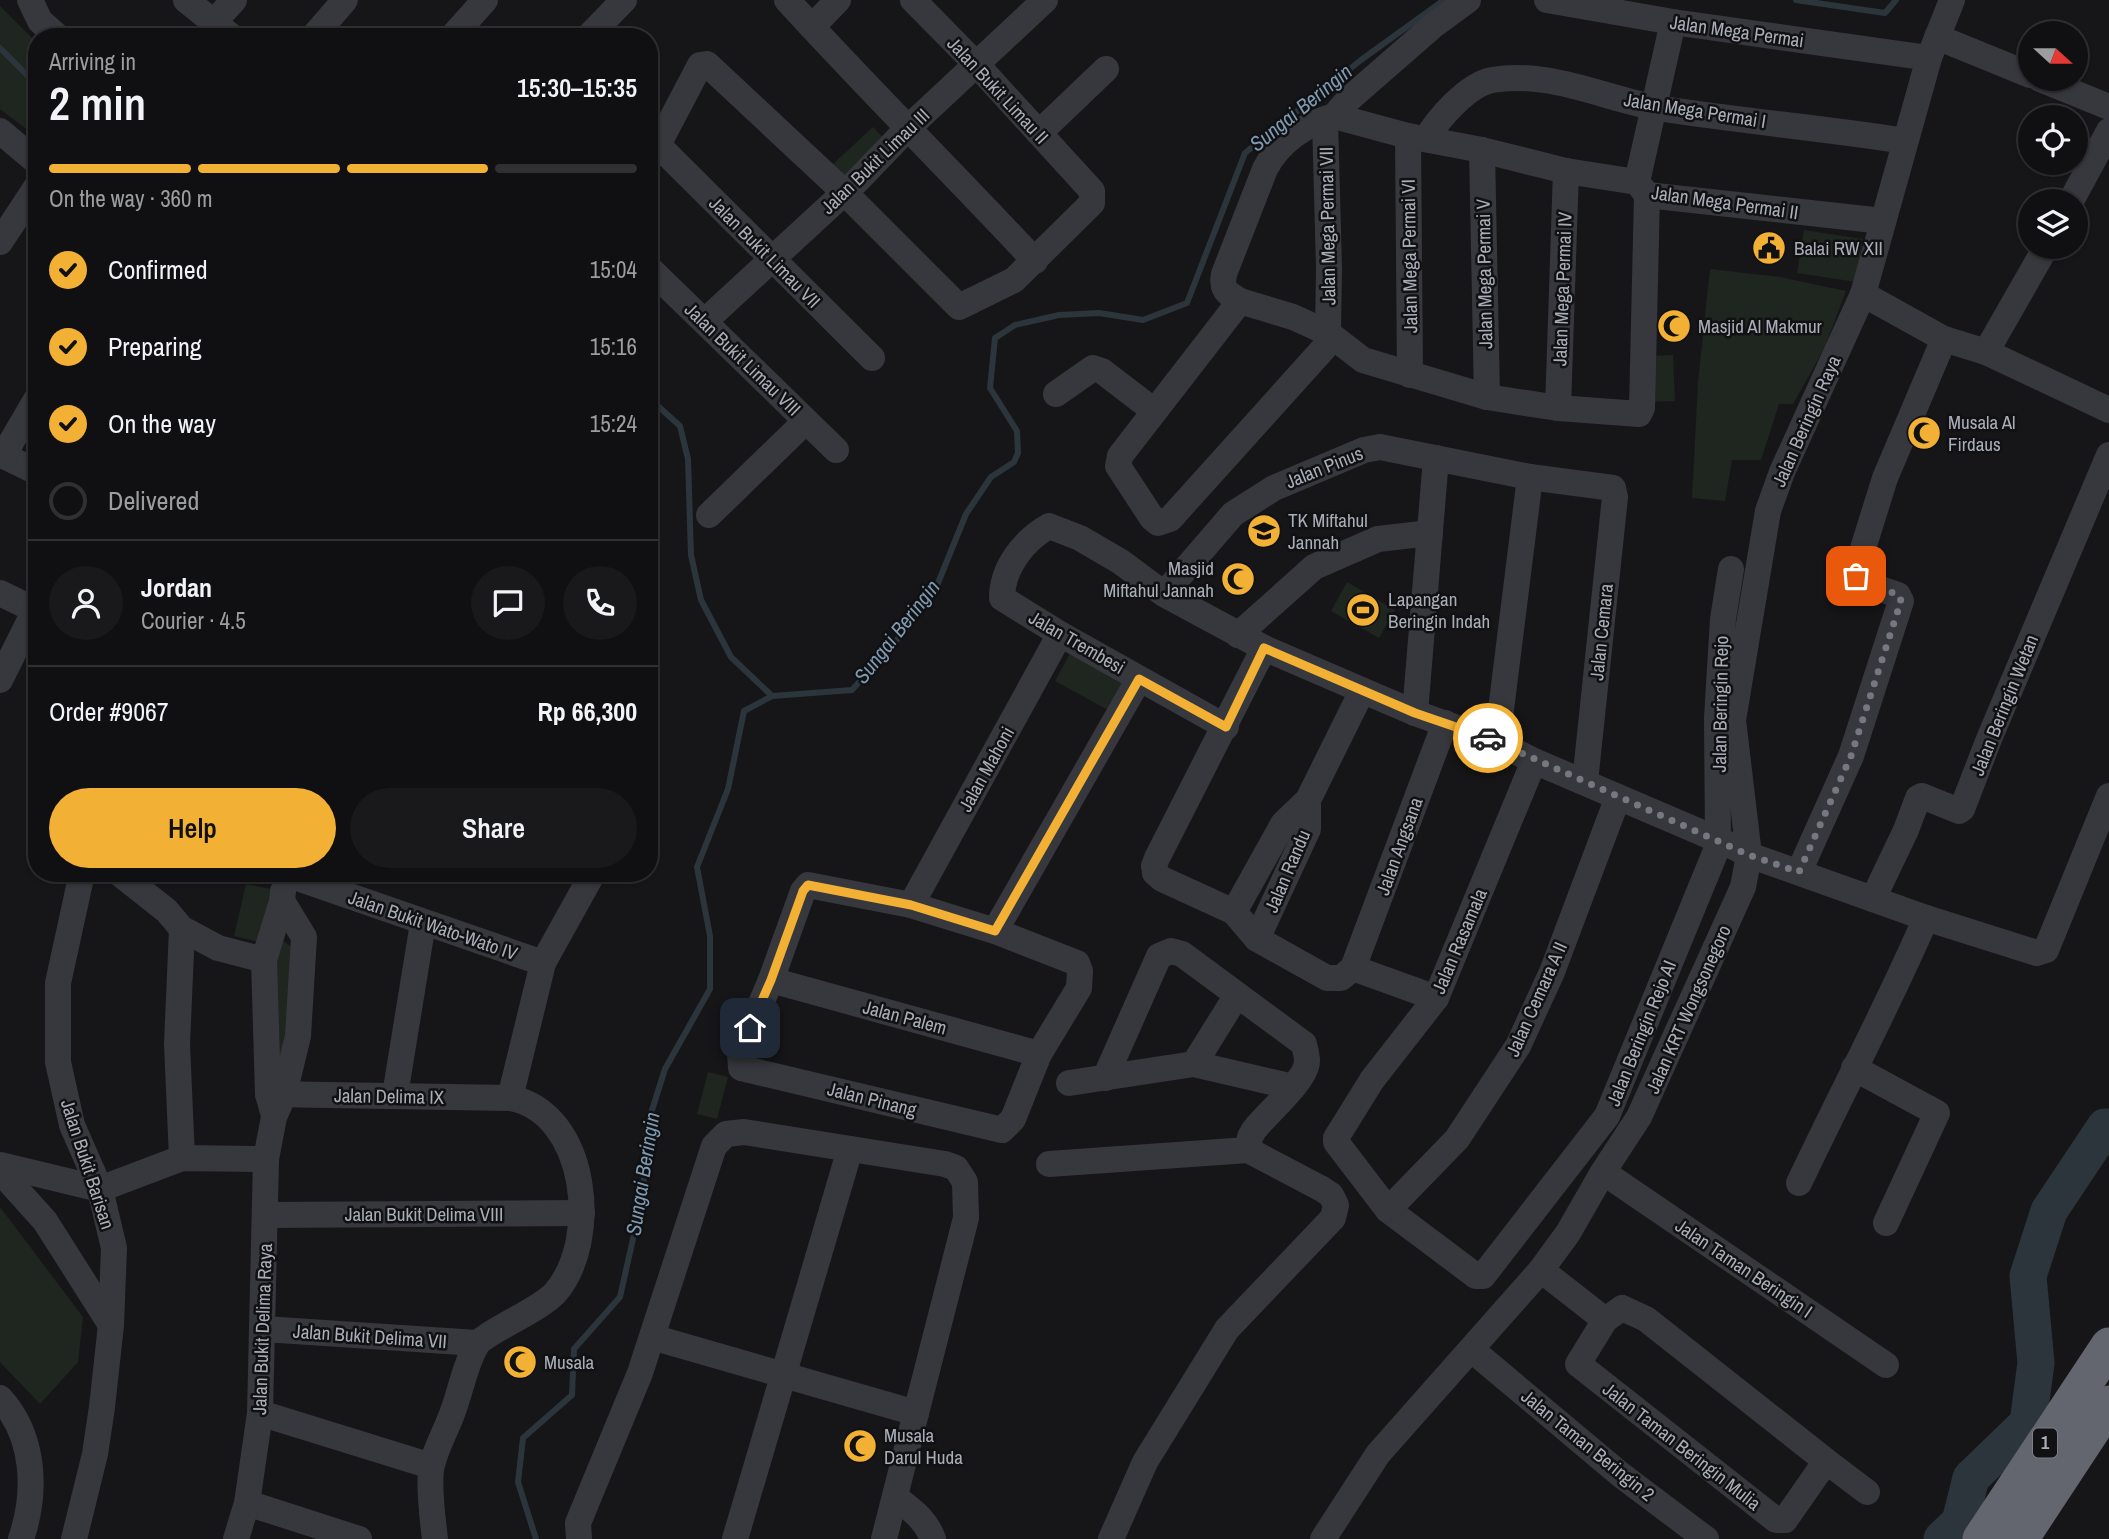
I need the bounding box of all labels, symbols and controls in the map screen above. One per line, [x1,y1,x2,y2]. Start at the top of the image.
street label: Jalan Mega Permai [1668,9,1806,53]
north arrow [2018,21,2088,91]
map controls [2018,21,2088,259]
street label: Jalan Bukit Limau II [942,31,1054,149]
text: Arriving in [49,46,136,77]
water label: Sungai Beringin [1243,57,1358,158]
text: 15:30–15:35 [517,70,637,105]
text: 2 min [49,72,146,134]
street label: Jalan Mega Permai I [1622,86,1768,134]
street label: Jalan Bukit Limau III [815,102,935,220]
button: locate [2018,105,2088,175]
street label: Jalan Mega Permai VII [1313,147,1341,305]
street label: Jalan Mega Permai VI [1395,179,1423,333]
street label: Jalan Mega Permai II [1650,179,1800,225]
text: On the way · 360 m [49,183,213,214]
button: layers [2018,189,2088,259]
street label: Jalan Bukit Limau VII [703,190,827,314]
street label: Jalan Mega Permai V [1470,198,1498,349]
street label: Jalan Mega Permai IV [1546,211,1578,366]
public building icon: Balai RW XII [1750,229,1788,267]
place label: Balai RW XII [1794,235,1883,261]
icon: check [49,251,87,289]
text: Confirmed [108,252,208,287]
text: 15:04 [590,254,637,285]
street label: Jalan Bukit Limau VIII [679,297,807,421]
mosque icon: Masjid Al Makmur [1655,307,1693,345]
place label: Masjid Al Makmur [1698,313,1823,339]
icon: check [49,328,87,366]
text: Preparing [108,329,202,364]
text: 15:16 [590,331,637,362]
street label: Jalan Beringin Raya [1765,351,1847,491]
icon: check [49,405,87,443]
text: On the way [108,406,216,441]
text: 15:24 [590,408,637,439]
place label: Musala Al Firdaus [1948,409,2016,457]
mosque icon: Musala Al Firdaus [1905,414,1943,452]
street label: Jalan Pinus [1281,440,1367,494]
text: Delivered [108,483,199,518]
place label: TK Miftahul Jannah [1288,507,1368,555]
school or university icon: TK Miftahul Jannah [1245,512,1283,550]
pin [1826,546,1886,606]
place label: Masjid Miftahul Jannah [1103,555,1214,603]
icon: bag [1837,557,1875,595]
mosque icon: Masjid Miftahul Jannah [1219,560,1257,598]
button: person [49,566,123,640]
button: chat [471,566,545,640]
button: phone [563,566,637,640]
text: Jordan [141,570,212,605]
water label: Sungai Beringin [847,574,946,690]
street label: Jalan Cemara [1583,582,1619,682]
place label: Lapangan Beringin Indah [1388,586,1490,634]
sports icon: Lapangan Beringin Indah [1344,591,1382,629]
street label: Jalan Trembesi [1024,604,1130,680]
text: Courier · 4.5 [141,605,246,636]
street label: Jalan Beringin Wetan [1964,631,2044,779]
street label: Jalan Beringin Rejo [1706,635,1734,773]
text: Order #9067 [49,694,169,729]
text: Rp 66,300 [537,694,637,729]
courier [1453,703,1523,773]
icon: car [1469,719,1507,757]
street label: Jalan Mahoni [952,722,1020,816]
button: Help [49,788,336,868]
button: Share [350,788,637,868]
street label: Jalan Angsana [1369,793,1429,898]
street label: Jalan Randu [1258,826,1316,916]
street label: Jalan Bukit Wato-Wato IV [345,884,522,966]
street label: Jalan Rasamala [1425,884,1493,997]
street label: Jalan KRT Wongsonegoro [1639,921,1737,1097]
street label: Jalan Cemara A II [1499,938,1573,1060]
street label: Jalan Beringin Rejo AI [1600,956,1682,1110]
street label: Jalan Palem [860,993,950,1041]
pin [720,998,780,1058]
icon: home [731,1009,769,1047]
street label: Jalan Pinang [825,1075,920,1123]
street label: Jalan Delima IX [334,1082,445,1110]
street label: Jalan Bukit Barisan [55,1096,121,1232]
water label: Sungai Beringin [618,1110,667,1238]
street label: Jalan Bukit Delima VIII [345,1201,503,1227]
street label: Jalan Taman Beringin I [1670,1212,1818,1324]
street label: Jalan Bukit Delima Raya [246,1243,278,1415]
street label: Jalan Bukit Delima VII [292,1318,448,1354]
mosque icon: Musala [501,1343,539,1381]
place label: Musala [544,1349,595,1375]
street label: Jalan Taman Beringin Mulia [1598,1376,1767,1516]
street label: Jalan Taman Beringin 2 [1516,1383,1660,1507]
place label: Musala Darul Huda [884,1422,963,1470]
mosque icon: Musala Darul Huda [841,1427,879,1465]
road number: 1 [2033,1428,2057,1458]

